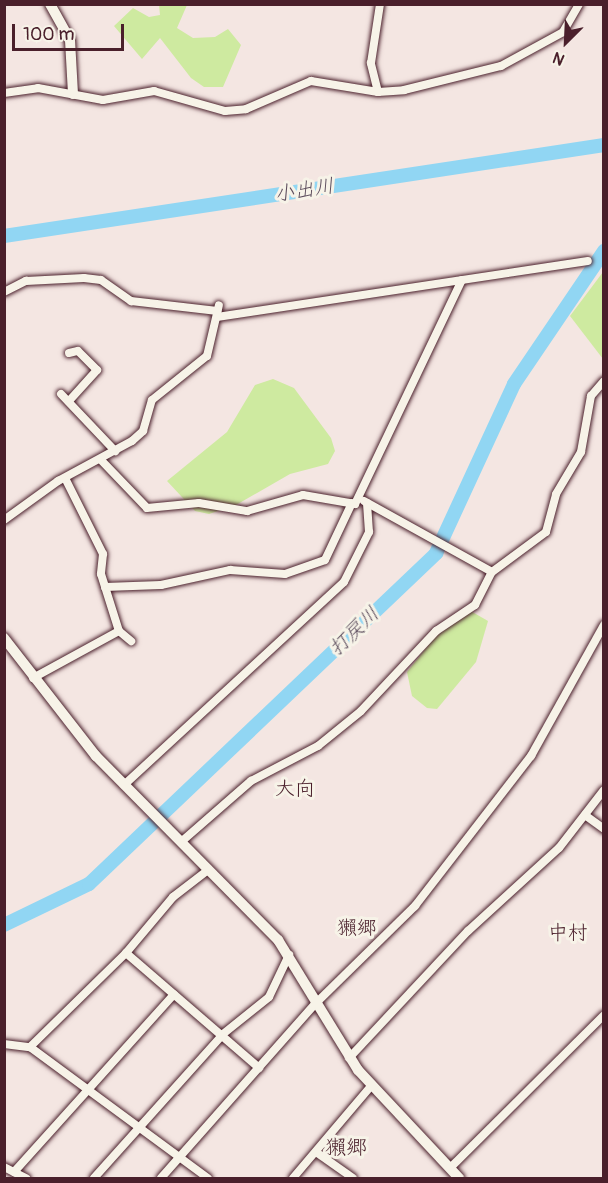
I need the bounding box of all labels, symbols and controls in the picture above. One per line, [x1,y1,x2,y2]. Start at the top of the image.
scale bar [15,12,128,50]
north arrow [536,12,596,72]
text: 100 m [23,23,75,46]
text: N [550,47,568,70]
water label: 小出川 [272,173,336,207]
water label: 打戻川 [324,602,384,660]
district label: 大向 [275,776,315,800]
district label: 獺郷 [337,915,377,939]
district label: 中村 [548,920,588,944]
district label: 獺郷 [325,1135,367,1161]

